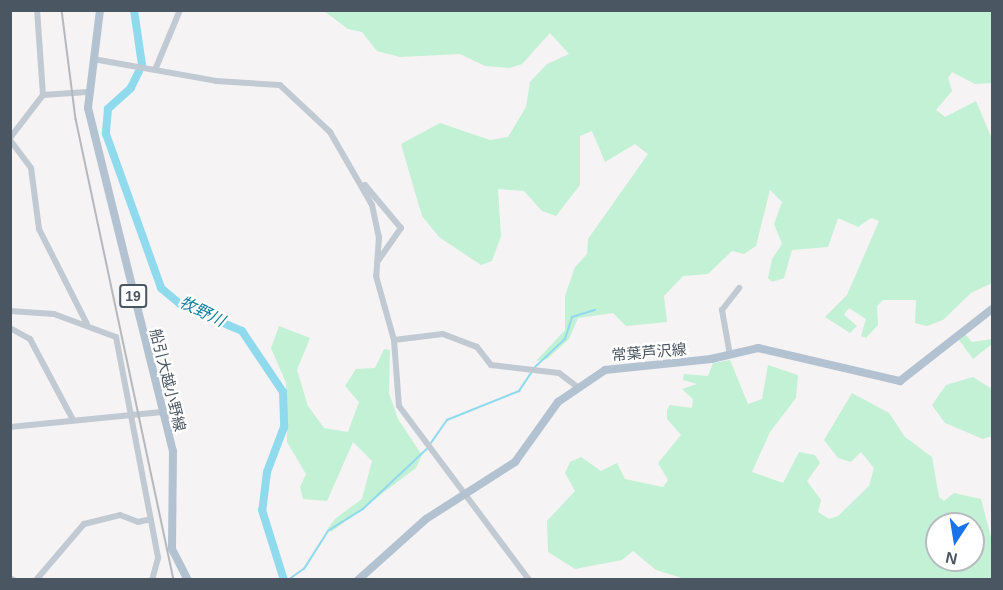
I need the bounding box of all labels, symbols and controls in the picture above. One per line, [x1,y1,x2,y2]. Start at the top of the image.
road number: 19 [118,285,148,307]
water label: 牧野川 [176,293,228,331]
street label: 船引大越小野線 [147,327,189,433]
street label: 常葉芦沢線 [611,340,687,364]
north arrow [925,512,985,572]
text: N [944,549,959,568]

